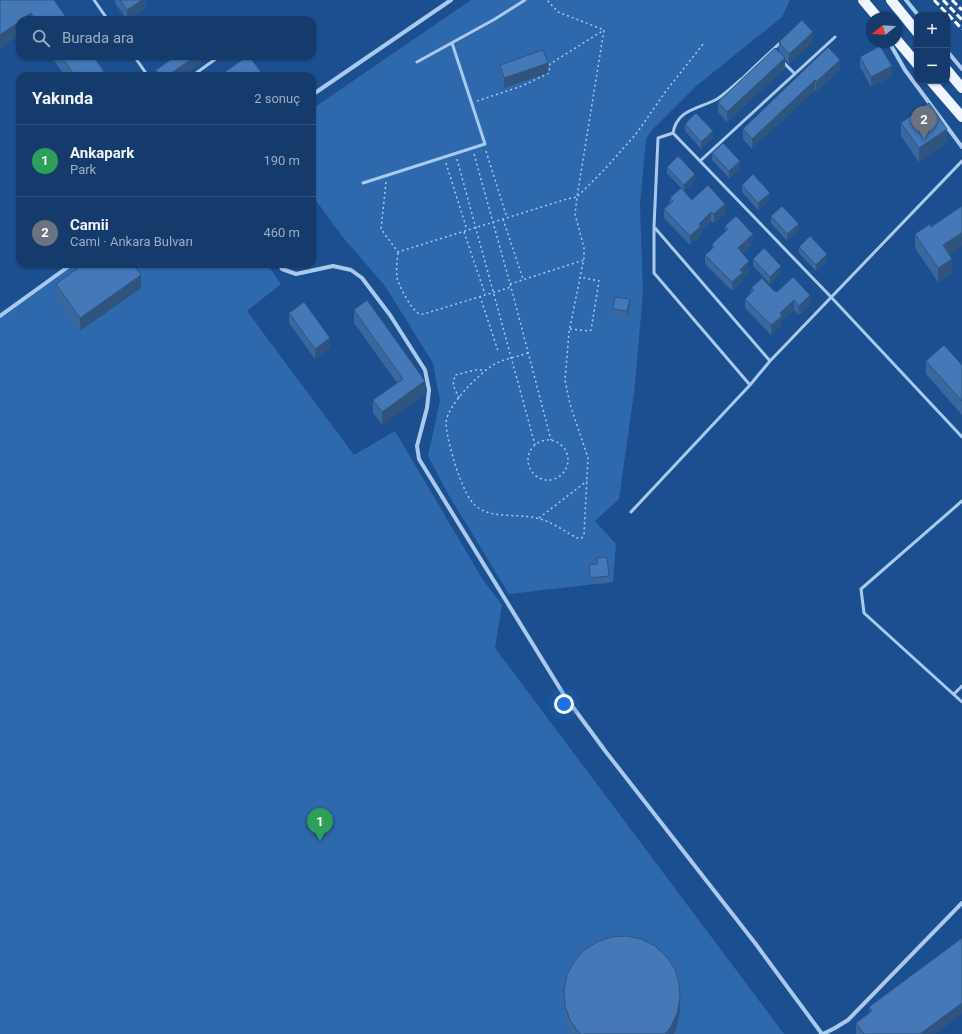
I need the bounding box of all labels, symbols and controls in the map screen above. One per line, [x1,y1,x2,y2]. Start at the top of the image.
north arrow [866,12,902,48]
map controls [914,12,950,84]
button: + [914,12,950,48]
search box [16,16,316,60]
icon: search [30,27,52,49]
text: Burada ara [62,29,134,47]
button: − [914,48,950,84]
text: Yakında [32,88,93,108]
text: 2 sonuç [254,91,300,106]
pin: 2 [911,106,937,139]
text: Ankapark [70,144,134,162]
text: 1 [41,153,49,168]
text: 190 m [263,153,300,168]
text: Park [70,162,96,177]
text: Camii [70,216,109,234]
text: 2 [41,225,49,240]
text: 460 m [263,225,300,240]
text: Cami · Ankara Bulvarı [70,234,193,249]
your location [554,694,574,714]
pin: 1 [307,808,333,841]

